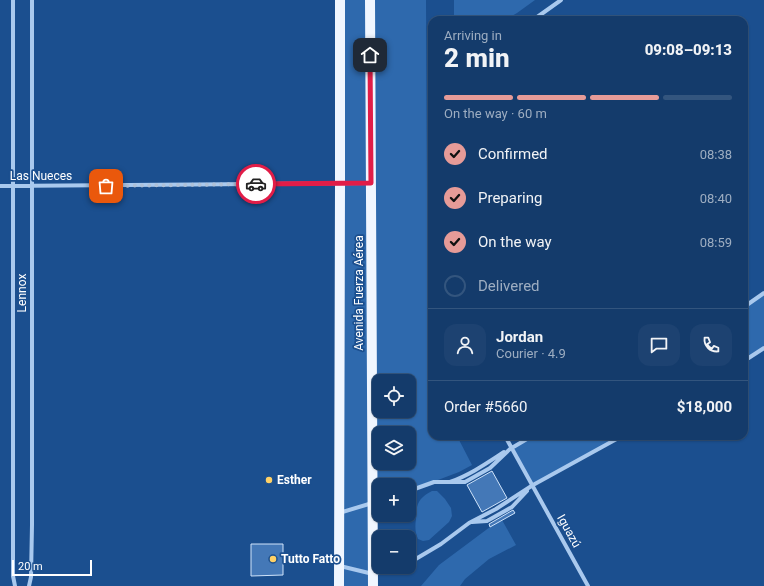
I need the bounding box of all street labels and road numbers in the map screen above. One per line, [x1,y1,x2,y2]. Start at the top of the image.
street label: Las Nueces [10,169,72,183]
street label: Avenida Fuerza Aérea [352,235,366,351]
street label: Lennox [15,274,29,312]
street label: Iguazú [554,512,584,550]

